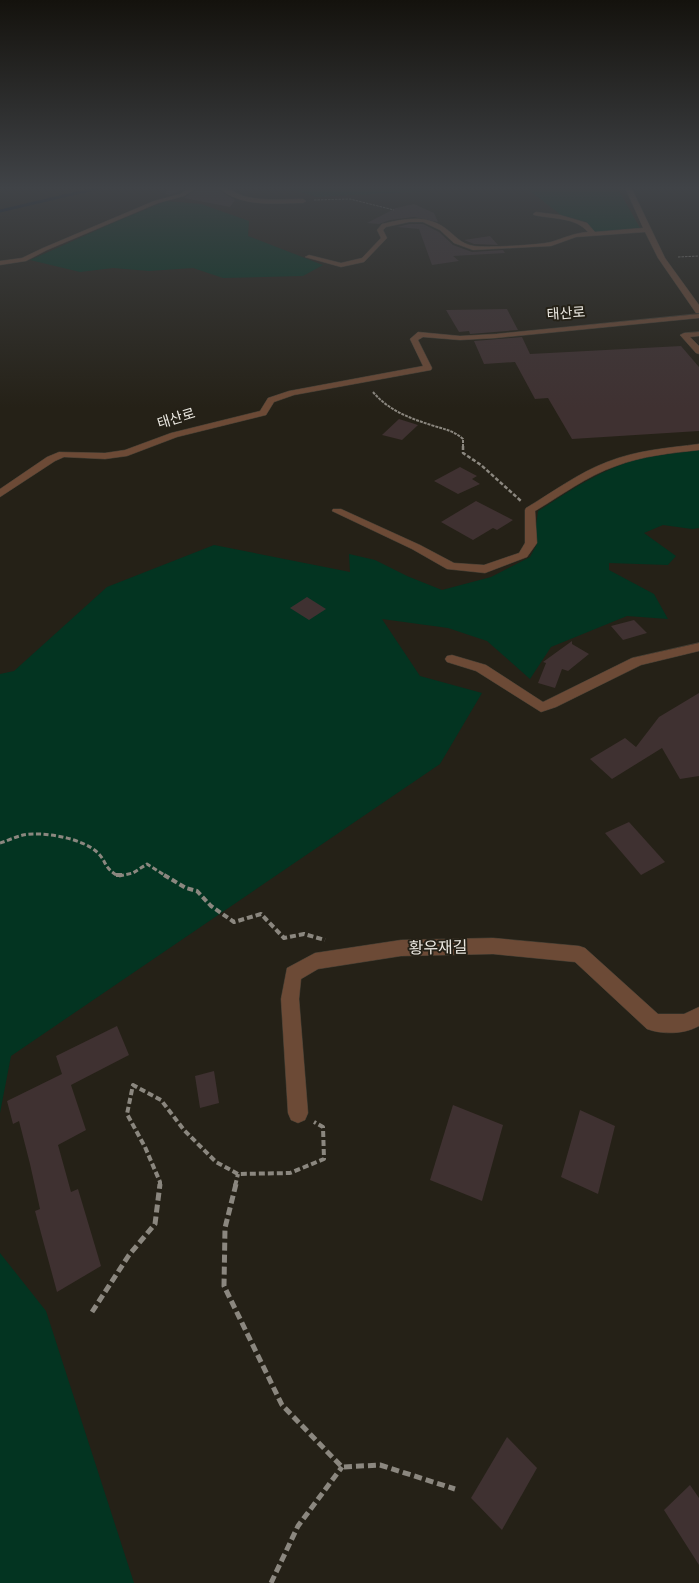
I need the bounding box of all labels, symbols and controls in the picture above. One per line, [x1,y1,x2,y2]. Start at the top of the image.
street label: 태산로 [546,304,586,323]
street label: 태산로 [155,405,197,432]
street label: 황우재길 [408,937,468,958]

